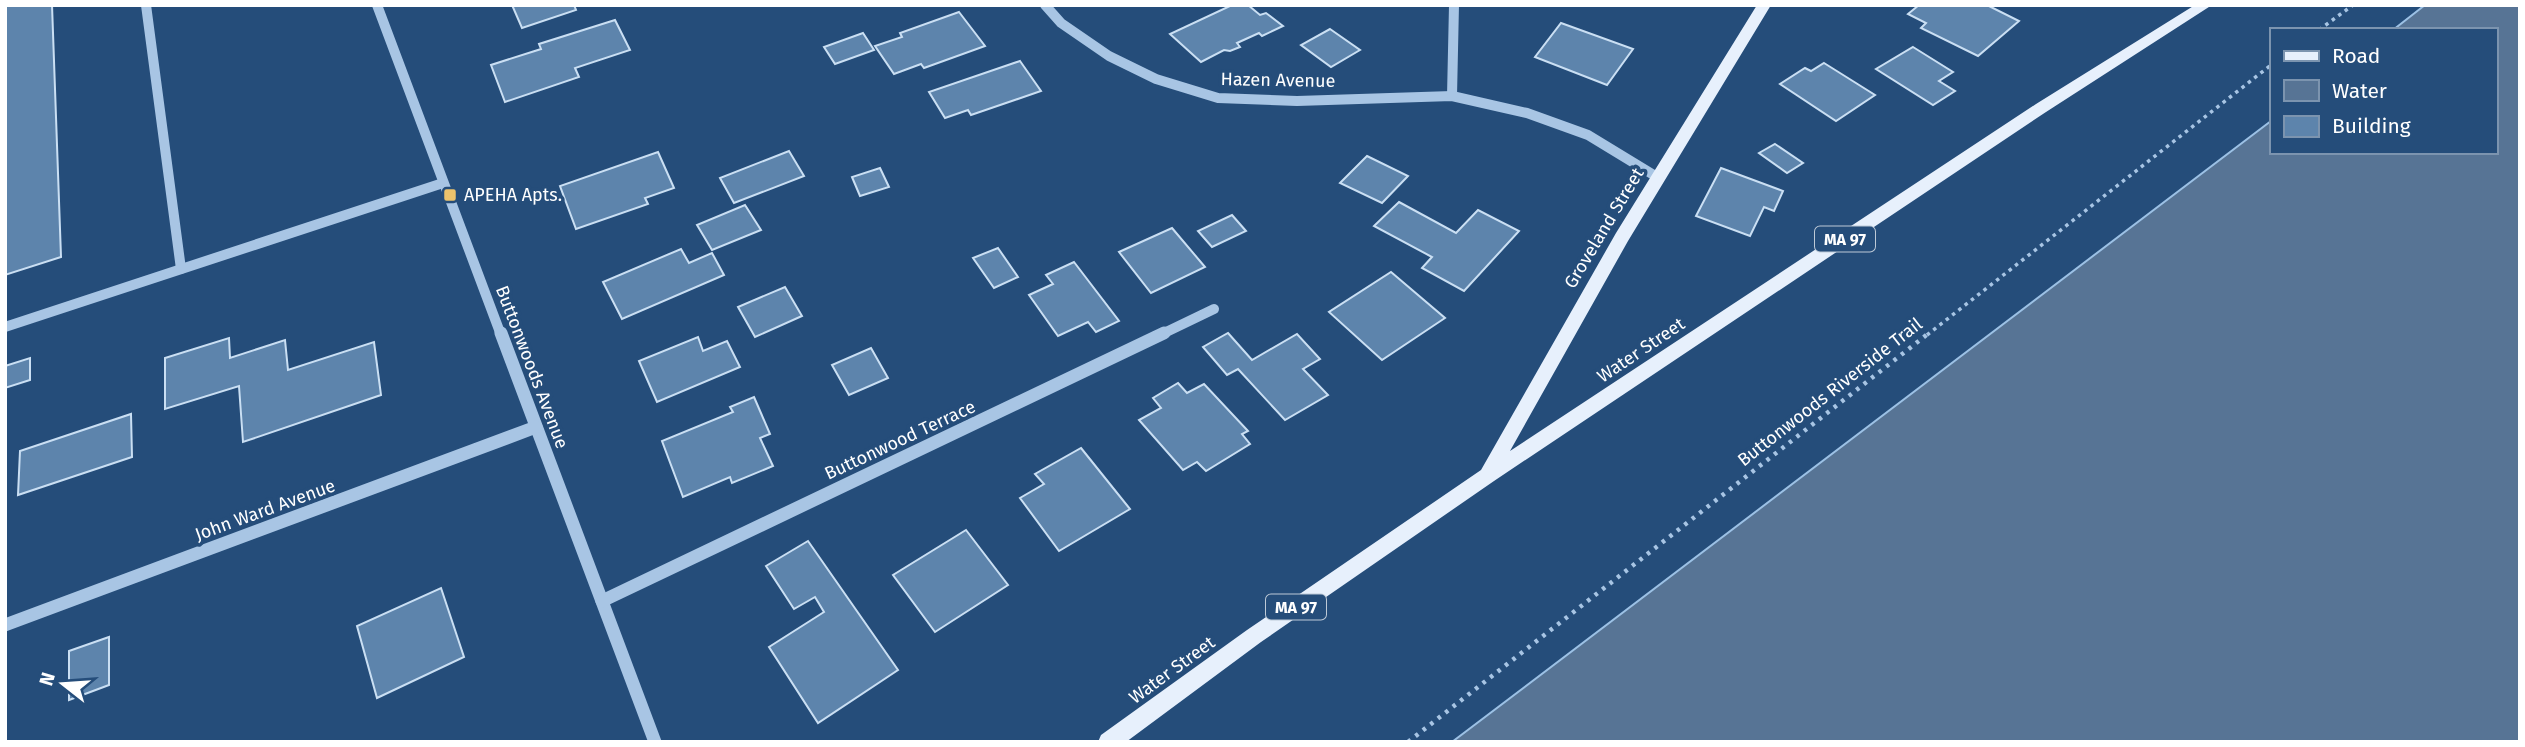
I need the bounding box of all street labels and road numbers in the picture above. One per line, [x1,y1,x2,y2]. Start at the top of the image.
street label: Hazen Avenue [1220,68,1336,92]
street label: Groveland Street [1559,163,1649,292]
road number: MA 97 [1815,227,1875,252]
street label: Buttonwoods Avenue [491,282,573,452]
street label: Water Street [1593,312,1689,387]
street label: Buttonwoods Riverside Trail [1733,313,1927,471]
street label: Buttonwood Terrace [821,395,979,485]
street label: John Ward Avenue [192,474,338,546]
road number: MA 97 [1266,594,1326,620]
street label: Water Street [1125,631,1220,708]

